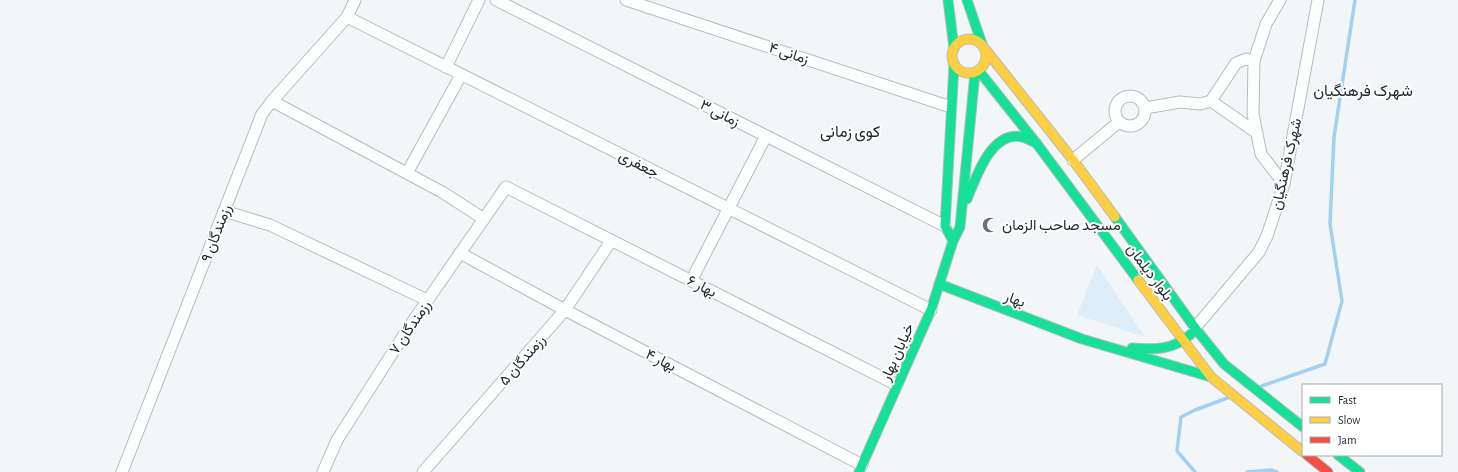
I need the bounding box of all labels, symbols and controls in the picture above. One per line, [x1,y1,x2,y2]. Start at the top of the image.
street label: زمانی ۴ [766,40,811,69]
district label: شهرک فرهنگیان [1313,83,1413,101]
street label: زمانی ۳ [697,97,742,132]
street label: شهرک فرهنگیان [1269,117,1305,212]
district label: کوی زمانی [820,124,880,142]
street label: جعفری [616,148,661,183]
street label: رزمندگان ۹ [199,202,235,264]
mosque icon: مسجد صاحب الزمان [981,216,999,234]
place label: مسجد صاحب الزمان [1002,218,1121,234]
street label: بلوار دیلمان [1123,241,1176,304]
street label: بهار ۶ [684,273,719,301]
street label: بهار [1001,288,1027,311]
street label: رزمندگان ۷ [387,297,435,358]
street label: خیابان بهار [878,321,918,385]
street label: رزمندگان ۵ [496,332,549,389]
street label: بهار ۴ [643,346,678,375]
legend [1302,384,1442,456]
text: Fast [1338,394,1357,406]
text: Slow [1338,414,1360,426]
text: Jam [1338,434,1357,446]

